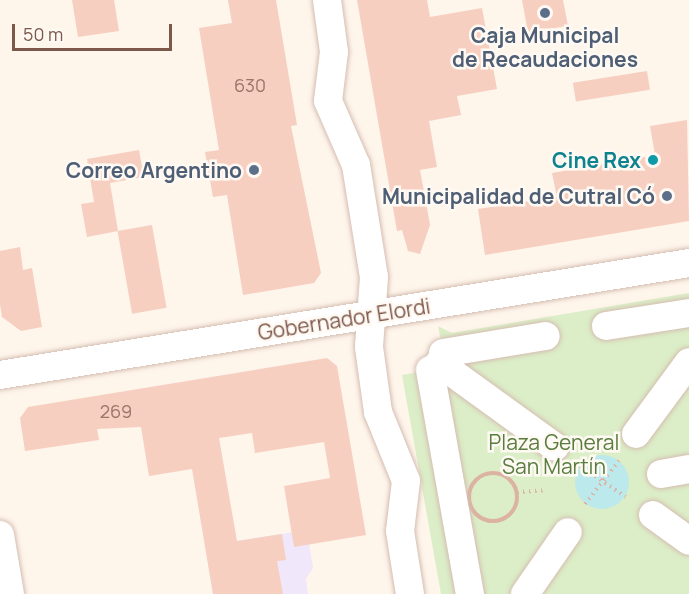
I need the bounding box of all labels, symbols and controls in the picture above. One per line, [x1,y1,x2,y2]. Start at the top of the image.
marker: Caja Municipal de Recaudaciones [538,6,552,20]
scale bar [15,12,176,50]
text: 50 m [23,22,63,46]
place label: Caja Municipal de Recaudaciones [452,22,638,72]
house number: 630 [234,74,266,96]
place label: Cine Rex [552,147,641,173]
marker: Cine Rex [646,153,660,167]
place label: Correo Argentino [66,157,242,183]
marker: Correo Argentino [247,163,261,177]
place label: Municipalidad de Cutral Có [382,183,655,209]
marker: Municipalidad de Cutral Có [660,189,674,203]
street label: Gobernador Elordi [256,293,432,345]
house number: 269 [100,400,132,422]
park label: Plaza General San Martín [489,429,619,479]

